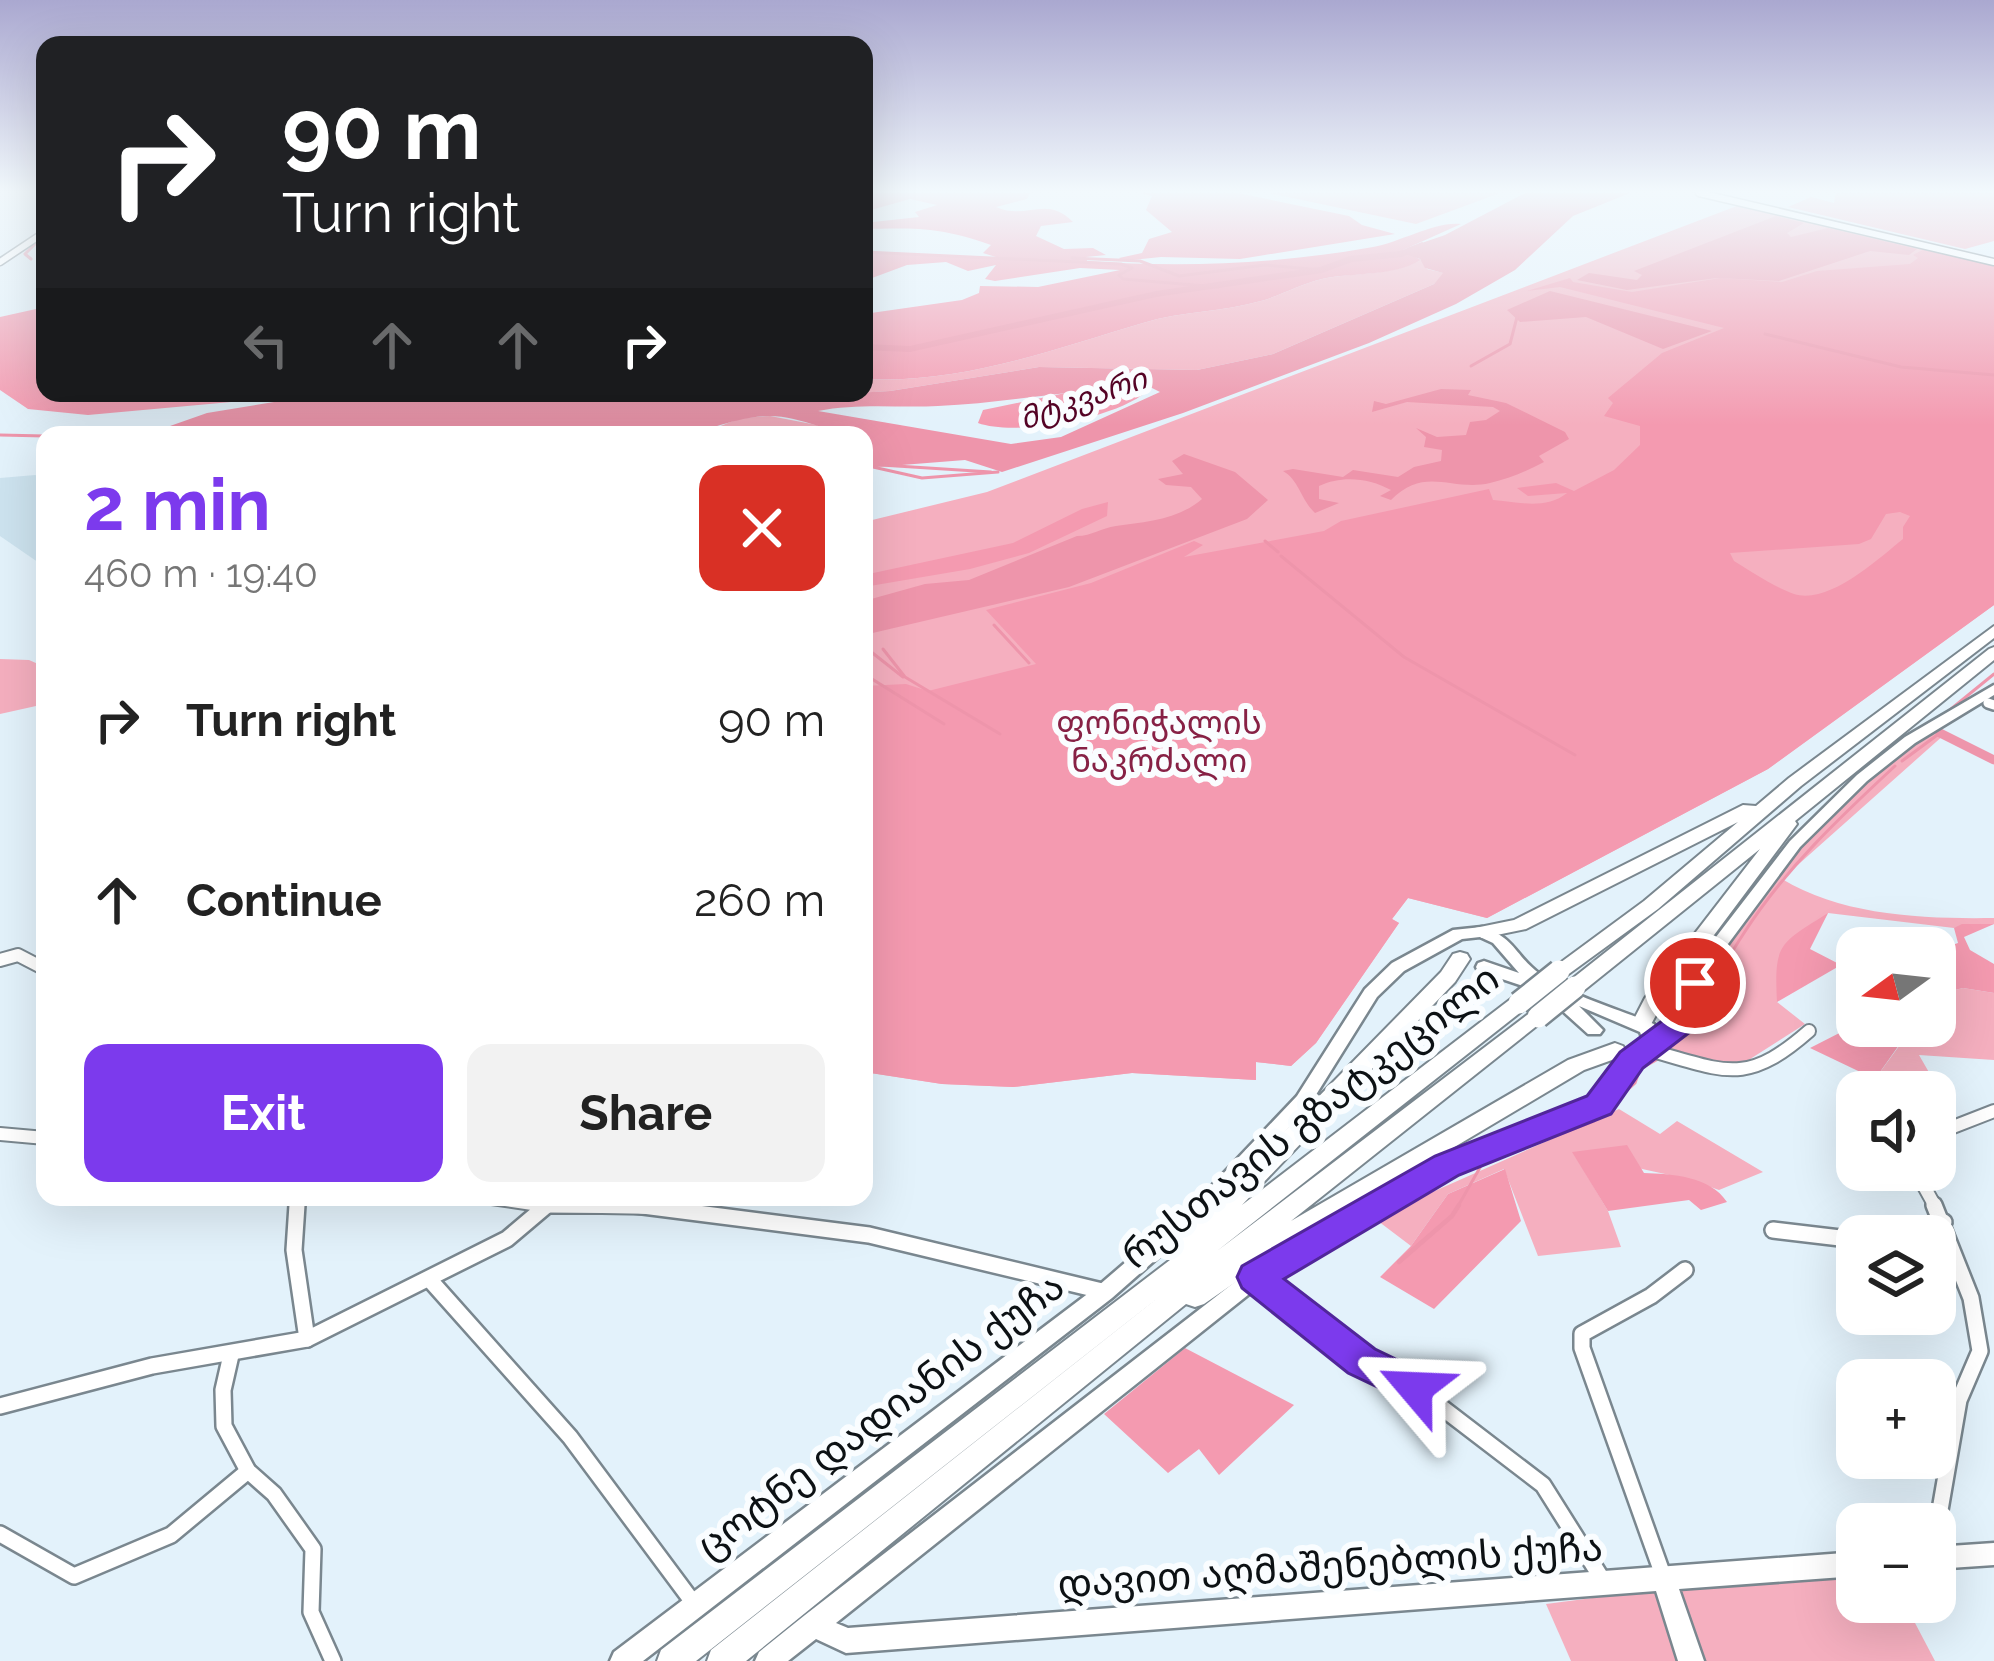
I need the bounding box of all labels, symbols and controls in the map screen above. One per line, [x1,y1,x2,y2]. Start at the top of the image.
text: 90 m [282,80,481,179]
icon: right [84,84,240,240]
text: Turn right [282,181,520,245]
icon: left [233,312,299,378]
icon: ahead [359,312,425,378]
icon: ahead [485,312,551,378]
icon: right [611,312,677,378]
water label: მტკვარი [1015,360,1153,438]
text: 2 min [84,462,271,547]
button: close [699,465,825,591]
text: 460 m · 19:40 [84,550,318,596]
icon: right [84,687,150,753]
text: Turn right [186,694,396,747]
text: 90 m [718,694,825,747]
park label: ფონიჭალის ნაკრძალი [1056,703,1262,781]
icon: ahead [84,867,150,933]
text: Continue [186,874,382,927]
text: 260 m [694,874,825,927]
north arrow [1836,927,1956,1047]
map controls [1836,927,1956,1623]
pin [1644,932,1746,1034]
icon: arrive [1662,950,1728,1016]
street label: რუსთავის გზატკეცილი [1112,955,1508,1278]
button: Exit [84,1044,443,1182]
button: Share [467,1044,825,1182]
button: sound [1836,1071,1956,1191]
button: layers [1836,1215,1956,1335]
street label: ცოტნე დადიანის ქუჩა [688,1262,1073,1569]
position arrow [1352,1325,1478,1451]
button: + [1836,1359,1956,1479]
button: − [1836,1503,1956,1623]
street label: დავით აღმაშენებლის ქუჩა [1056,1523,1604,1608]

